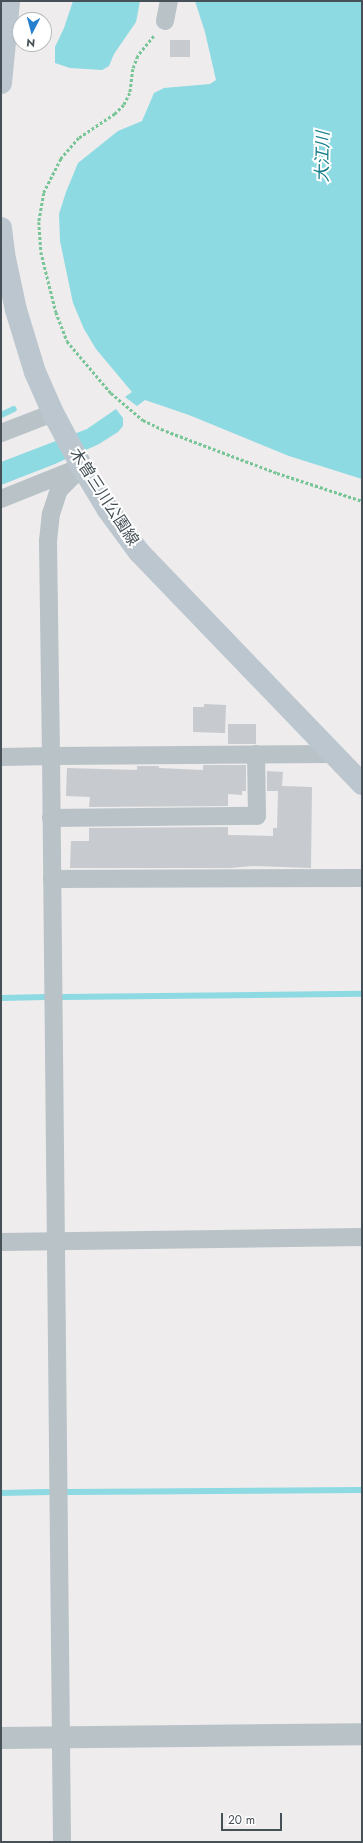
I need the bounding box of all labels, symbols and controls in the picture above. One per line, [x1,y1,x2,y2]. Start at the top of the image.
north arrow [12,12,52,52]
text: N [26,35,36,51]
water label: 大江川 [312,131,334,183]
street label: 木曽三川公園線 [65,445,143,549]
scale bar [223,1805,284,1831]
text: 20 m [228,1811,255,1829]

